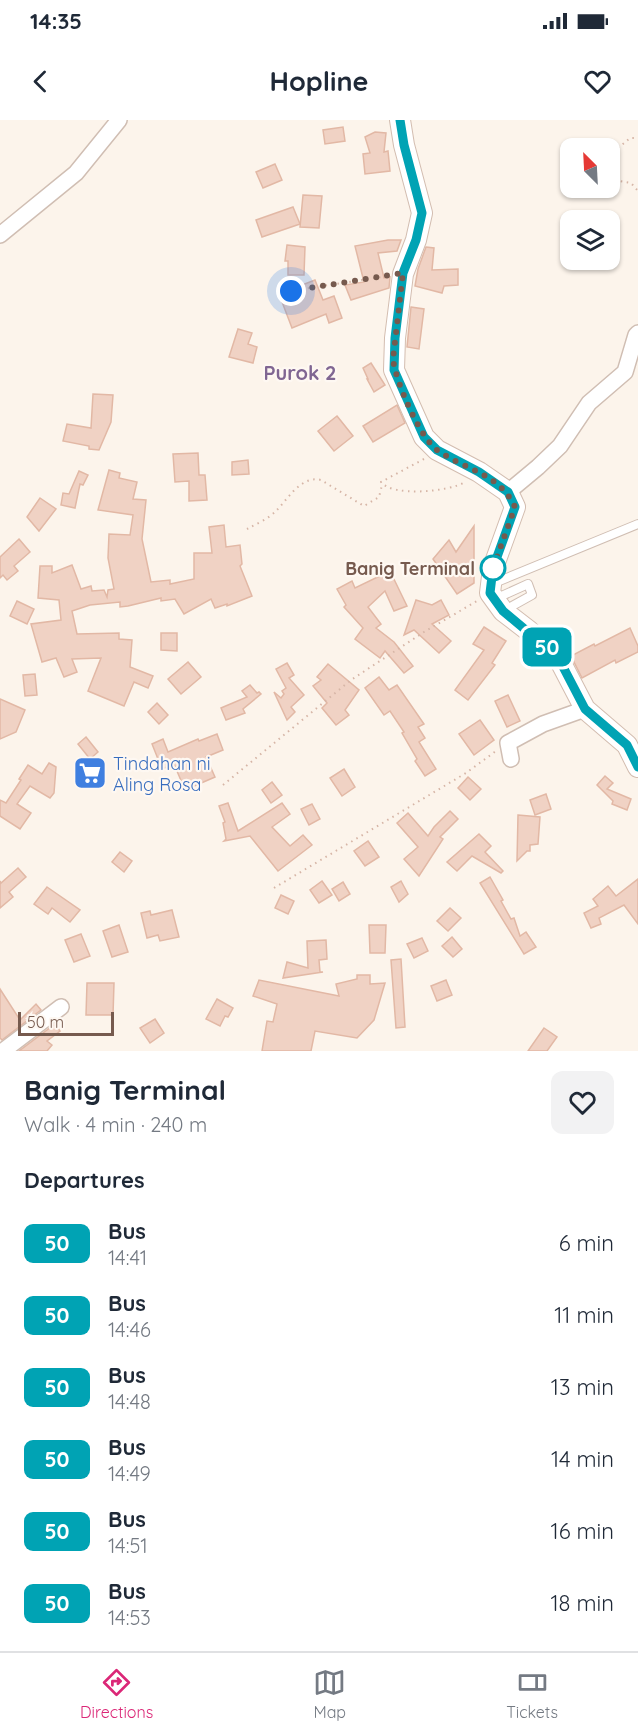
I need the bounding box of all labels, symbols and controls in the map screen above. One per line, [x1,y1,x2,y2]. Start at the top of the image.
text: 14:35 [30,7,82,35]
text: Hopline [270,64,368,98]
icon: back [24,65,57,98]
icon: heart [581,65,614,98]
north arrow [560,138,620,198]
map controls [560,138,620,270]
button: layers [560,210,620,270]
your location [276,276,306,306]
district label: Purok 2 [264,360,336,385]
marker: Banig Terminal [480,555,506,581]
place label: Banig Terminal [345,557,475,580]
line badge: 50 [520,628,574,666]
text: 50 [535,634,560,660]
place label: Tindahan ni Aling Rosa [113,752,211,796]
supermarket icon: Tindahan ni Aling Rosa [72,755,108,791]
scale bar [18,1009,114,1037]
text: 50 m [27,1012,64,1032]
button: heart [551,1071,614,1134]
text: Banig Terminal [24,1072,226,1107]
text: Walk · 4 min · 240 m [24,1112,207,1137]
text: Departures [24,1166,145,1194]
text: Bus [108,1217,146,1245]
text: 6 min [559,1229,614,1257]
text: 50 [45,1230,70,1256]
text: 14:41 [108,1245,147,1270]
text: Bus [108,1289,146,1317]
text: 11 min [554,1301,614,1329]
text: 50 [45,1302,70,1328]
text: 14:46 [108,1317,151,1342]
text: Bus [108,1361,146,1389]
text: 13 min [551,1373,614,1401]
text: 50 [45,1374,70,1400]
text: 14:48 [108,1389,151,1414]
text: Bus [108,1433,146,1461]
text: 14 min [551,1445,614,1473]
text: 50 [45,1446,70,1472]
text: 14:49 [108,1461,151,1486]
text: Bus [108,1505,146,1533]
text: 16 min [551,1517,614,1545]
text: 50 [45,1518,70,1544]
text: 14:51 [108,1533,148,1558]
text: Bus [108,1577,146,1605]
text: 18 min [550,1589,614,1617]
text: 50 [45,1590,70,1616]
text: 14:53 [108,1605,151,1630]
tab: Directions [80,1666,153,1722]
tab: Map [313,1666,346,1722]
tab: Tickets [506,1666,558,1722]

